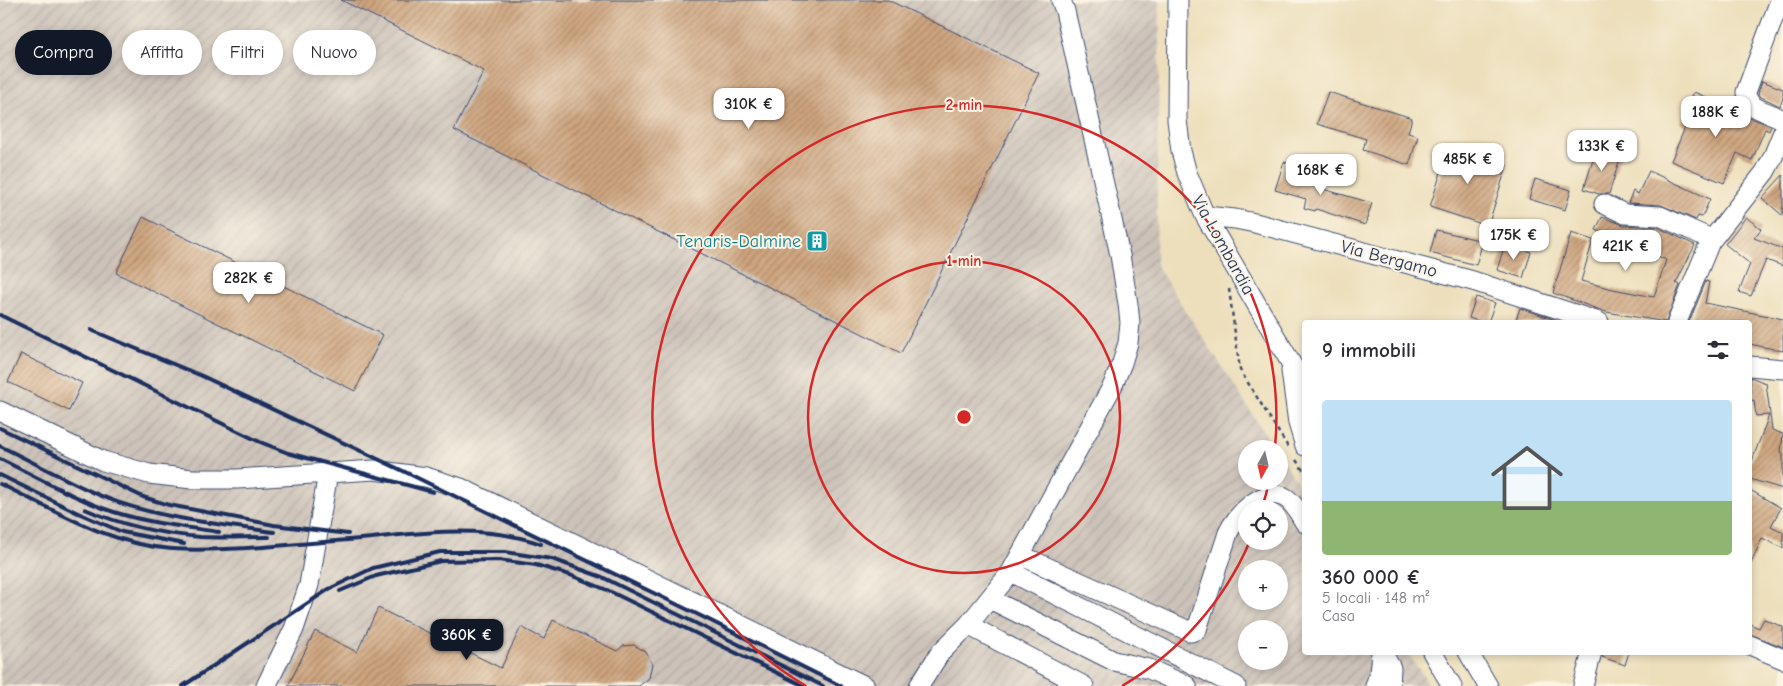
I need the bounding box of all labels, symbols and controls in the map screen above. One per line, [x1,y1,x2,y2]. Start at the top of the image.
chip: Compra [15,30,112,75]
chip: Affitta [122,30,202,75]
chip: Filtri [212,30,283,75]
chip: Nuovo [293,30,376,75]
pin: 310K € [708,88,790,130]
text: 310K € [724,95,774,113]
text: 2 min [946,96,982,114]
pin: 188K € [1675,96,1757,138]
text: 188K € [1692,103,1740,121]
pin: 133K € [1561,130,1643,172]
text: 133K € [1578,137,1626,155]
pin: 485K € [1427,142,1509,185]
text: 485K € [1443,150,1493,168]
pin: 168K € [1280,154,1362,196]
text: 168K € [1297,161,1345,179]
street label: Via Lombardia [1187,192,1259,298]
pin: 175K € [1473,218,1555,261]
text: 175K € [1490,226,1538,244]
building icon: Tenaris-Dalmine [805,229,829,253]
pin: 421K € [1585,230,1667,272]
place label: Tenaris-Dalmine [676,231,801,252]
street label: Via Bergamo [1338,236,1440,282]
text: 421K € [1602,237,1650,255]
text: 1 min [947,252,981,270]
pin: 282K € [208,262,290,304]
text: 282K € [224,269,274,287]
icon: filters [1704,336,1732,364]
text: 9 immobili [1322,338,1416,362]
centre of rings [955,408,973,426]
icon: home [1482,433,1572,523]
north arrow [1238,440,1288,490]
map controls [1238,440,1288,670]
button: locate [1238,500,1288,550]
button: + [1238,560,1288,610]
text: 360 000 € [1322,565,1421,589]
text: 5 locali · 148 m² [1322,589,1429,607]
text: Casa [1322,607,1355,625]
pin: 360K € [426,618,508,661]
button: − [1238,620,1288,670]
text: 360K € [441,626,493,644]

